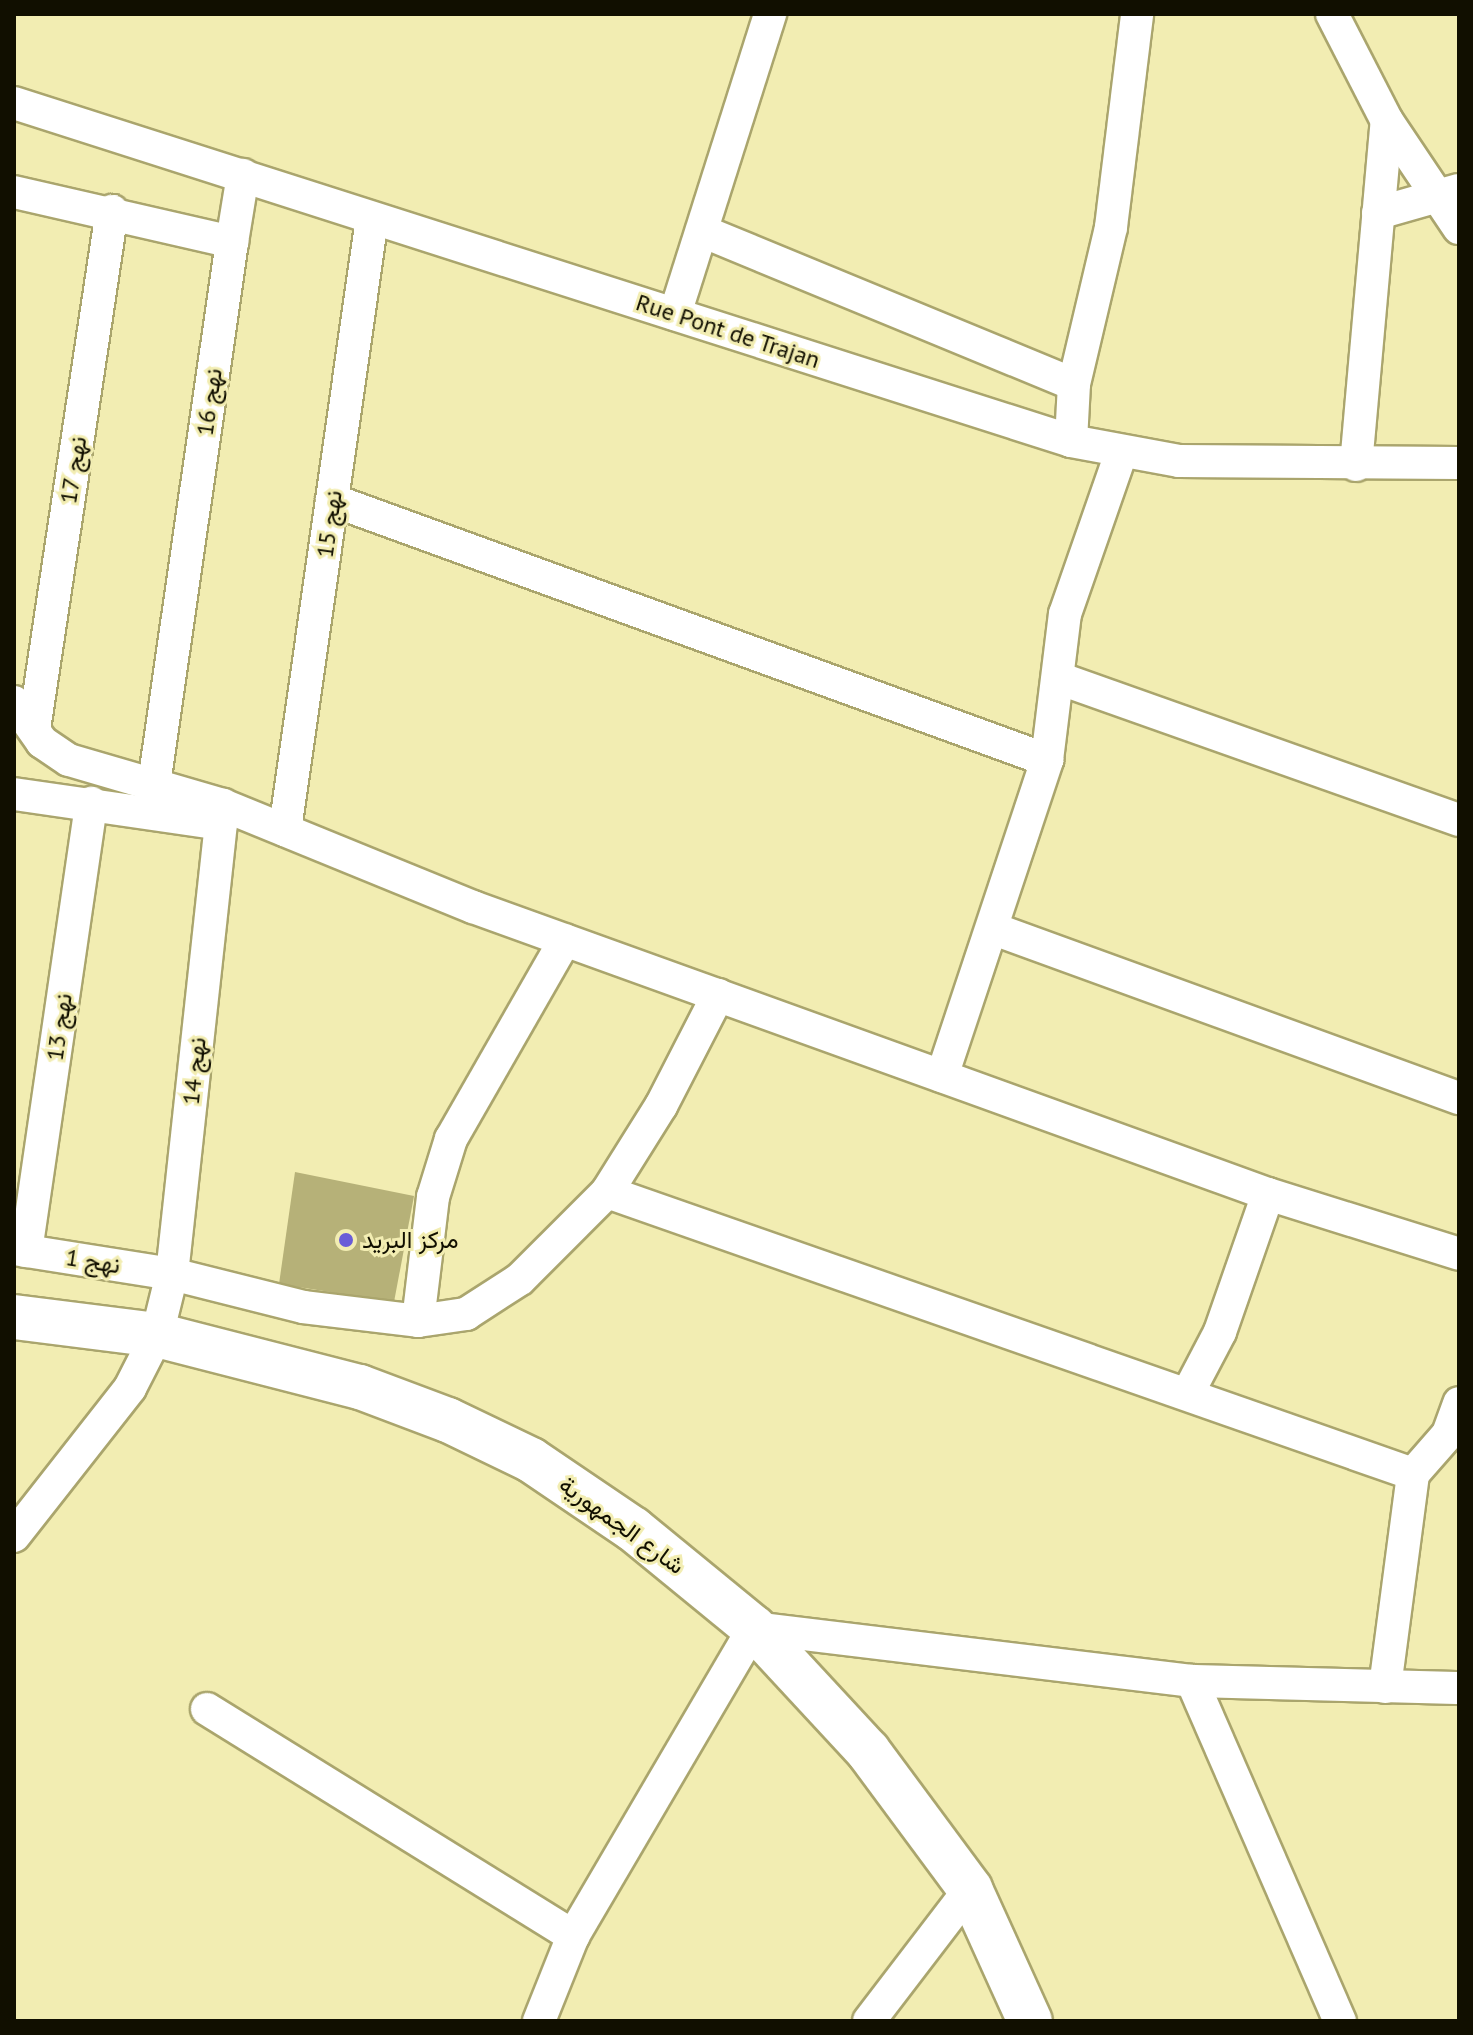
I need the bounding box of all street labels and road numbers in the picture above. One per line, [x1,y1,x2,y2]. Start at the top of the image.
street label: Rue Pont de Trajan [632,288,824,374]
street label: نهج 16 [190,366,228,438]
street label: نهج 17 [53,434,93,506]
street label: نهج 15 [310,488,348,560]
street label: نهج 13 [40,991,78,1063]
street label: نهج 14 [176,1036,212,1106]
street label: نهج 1 [64,1242,122,1280]
street label: شارع الجمهورية [554,1470,690,1580]

